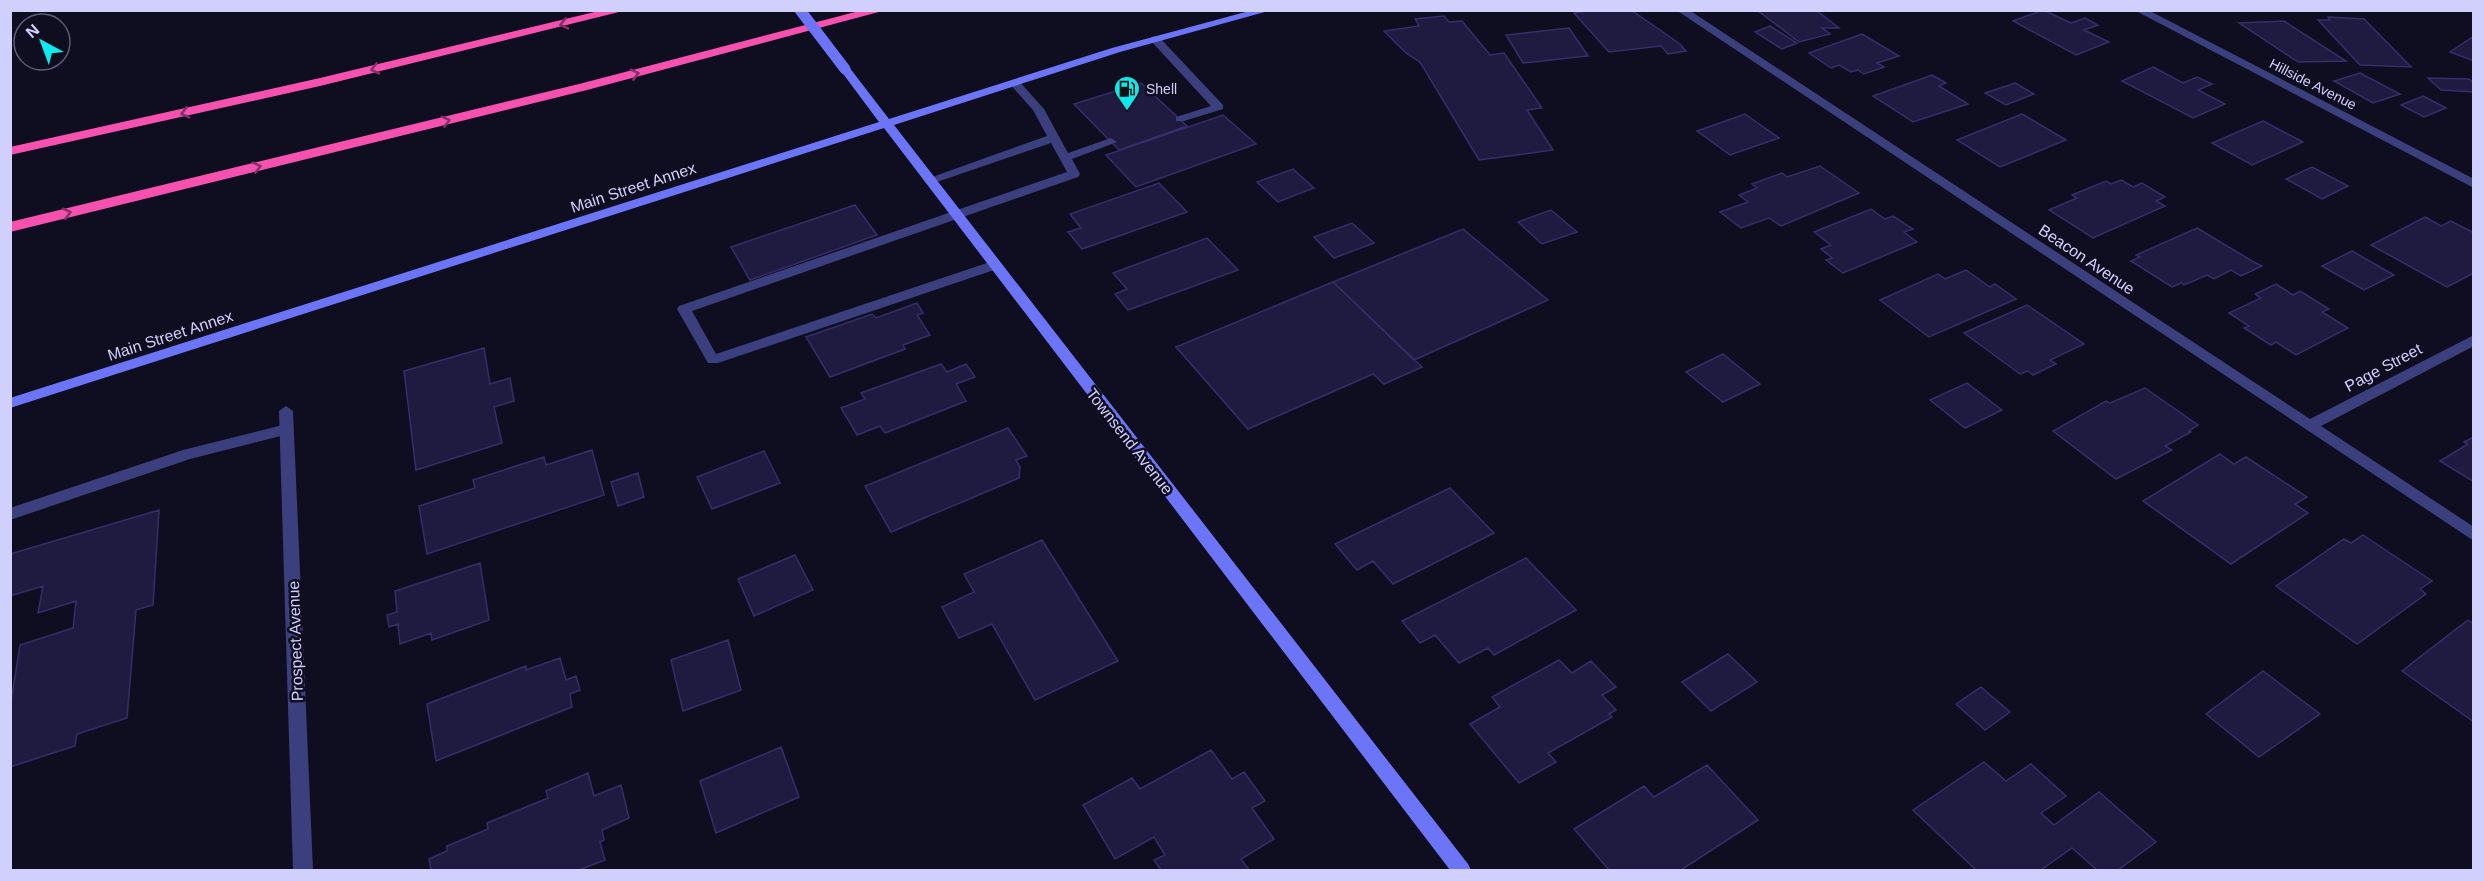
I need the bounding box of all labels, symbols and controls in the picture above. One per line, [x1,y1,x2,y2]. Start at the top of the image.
north arrow [12,12,72,72]
one-way arrow [560,17,570,30]
text: N [23,21,42,41]
street label: Hillside Avenue [2267,55,2359,113]
one-way arrow [370,62,380,75]
one-way arrow [630,68,640,81]
fuel station icon: Shell [1112,74,1142,112]
place label: Shell [1146,81,1177,97]
one-way arrow [180,105,190,118]
one-way arrow [441,115,451,128]
street label: Main Street Annex [568,159,698,216]
one-way arrow [252,161,262,174]
one-way arrow [62,208,72,221]
street label: Beacon Avenue [2036,221,2138,298]
street label: Main Street Annex [105,307,235,364]
street label: Page Street [2342,340,2425,395]
street label: Townsend Avenue [1083,385,1176,498]
street label: Prospect Avenue [285,580,306,702]

